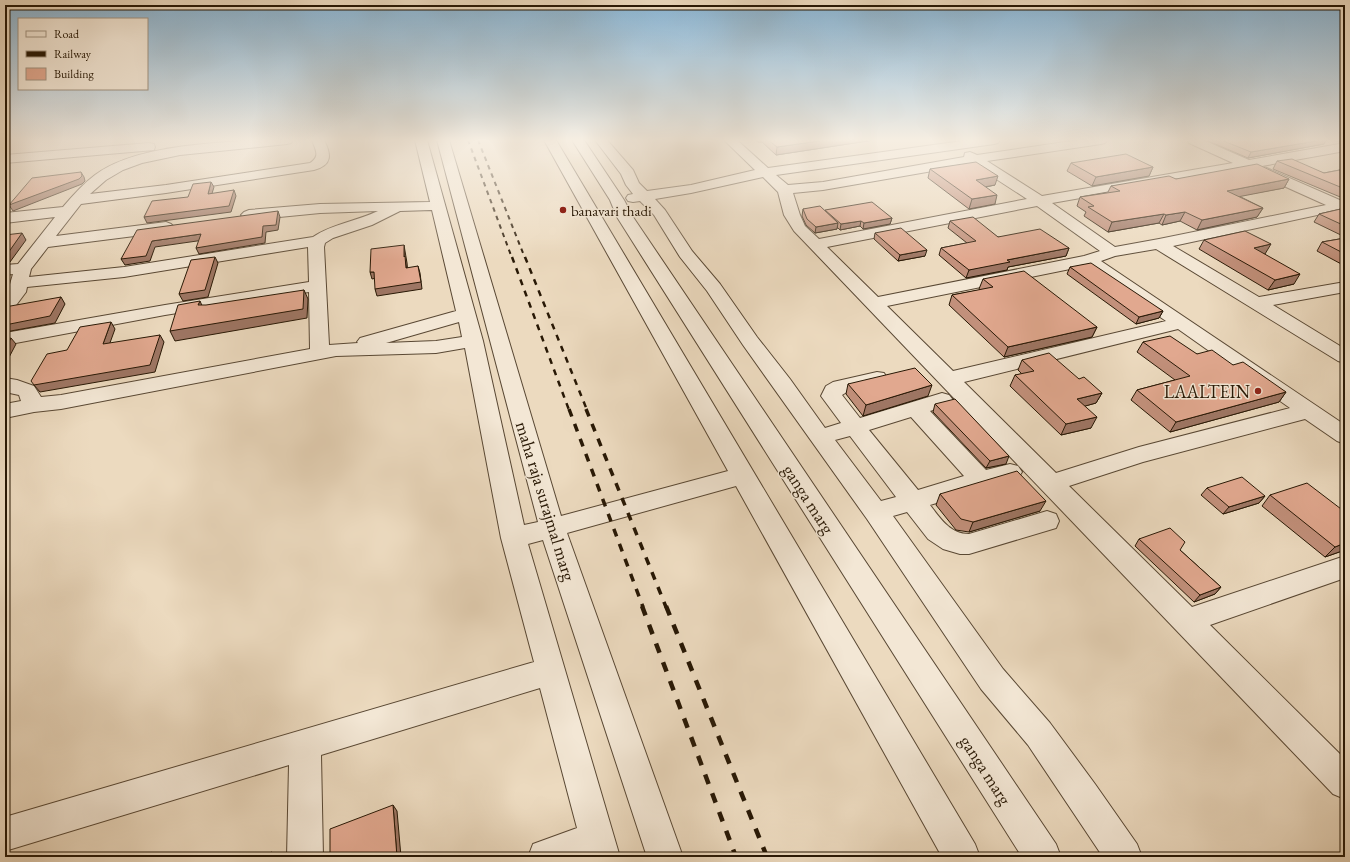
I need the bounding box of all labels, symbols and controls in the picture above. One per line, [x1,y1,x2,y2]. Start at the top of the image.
legend [18,18,148,90]
text: Road [54,26,80,42]
text: Railway [54,46,92,62]
text: Building [54,66,95,82]
place label: banavari thadi [571,201,652,220]
marker: banavari thadi [558,205,568,215]
place label: LAALTEIN [1164,380,1251,403]
marker: LAALTEIN [1253,386,1263,396]
street label: maha raja surajmal marg [511,418,581,584]
street label: ganga marg [778,460,840,538]
street label: ganga marg [955,731,1017,809]

